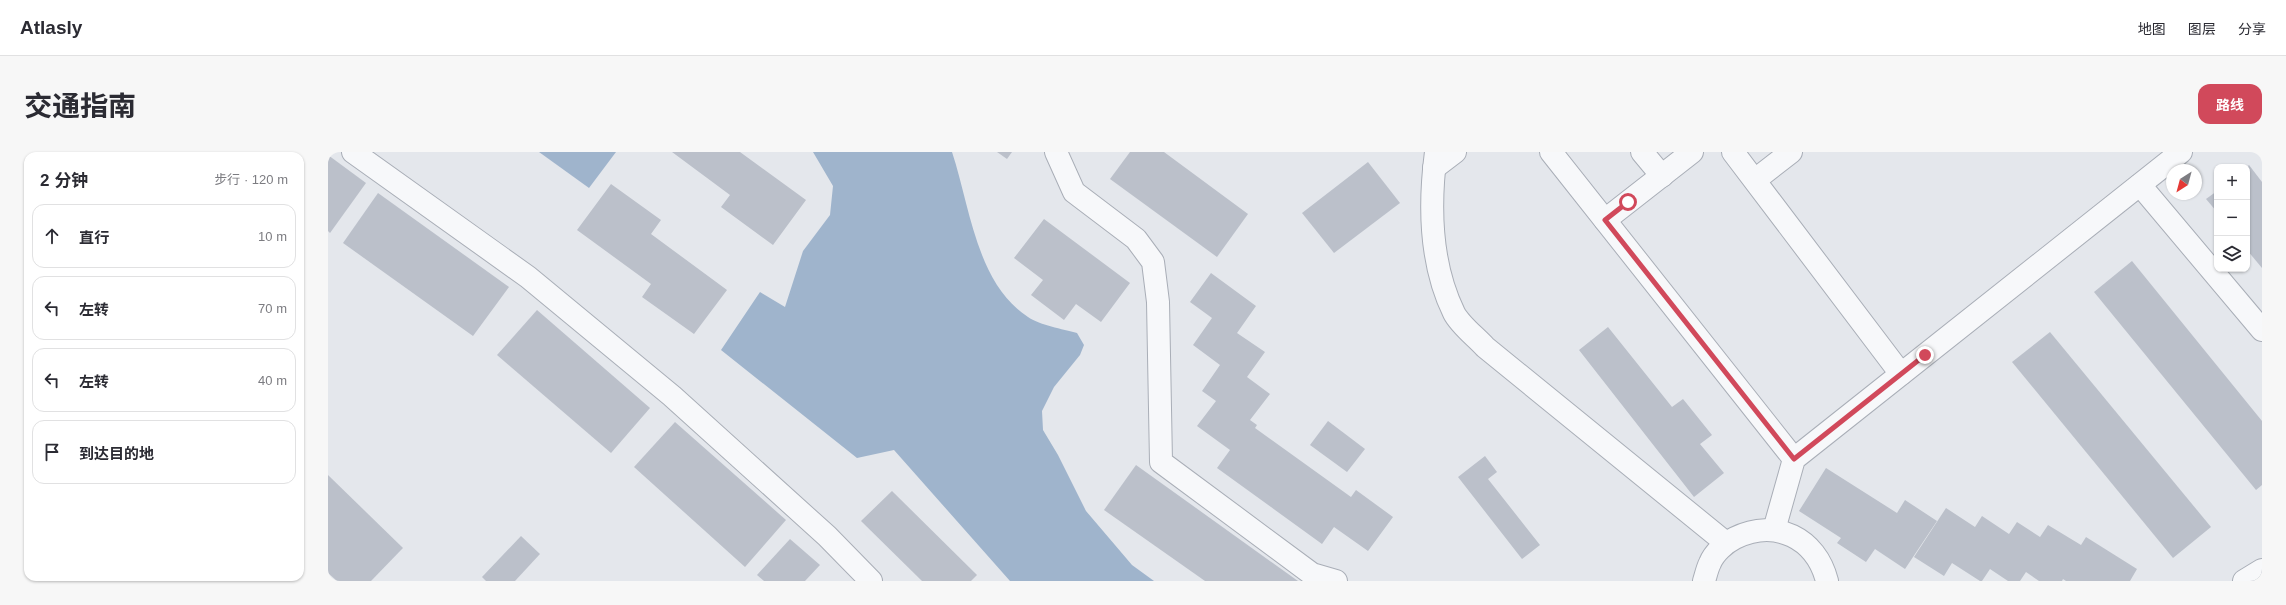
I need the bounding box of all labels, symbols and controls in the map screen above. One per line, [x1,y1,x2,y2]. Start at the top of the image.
text: Atlasly [20,17,82,38]
text: 地图 [2138,21,2166,37]
text: 图层 [2188,21,2216,37]
text: 分享 [2238,21,2266,37]
button: 路线 [2198,84,2262,124]
text: 交通指南 [24,91,136,122]
north arrow [2166,164,2202,200]
map controls [2214,164,2250,272]
button: + [2214,164,2250,200]
text: 2 分钟 [40,171,88,190]
text: 步行 · 120 m [214,172,288,187]
route start [1619,193,1637,211]
button: − [2214,200,2250,236]
icon: ahead [41,225,63,247]
text: 直行 [79,229,109,246]
text: 10 m [258,229,287,244]
button: layers [2214,236,2250,272]
icon: left [41,297,63,319]
text: 左转 [79,301,109,318]
text: 70 m [258,301,287,316]
route end [1916,346,1934,364]
icon: left [41,369,63,391]
text: 左转 [79,373,109,390]
text: 40 m [258,373,287,388]
icon: arrive [41,441,63,463]
text: 到达目的地 [79,445,154,462]

